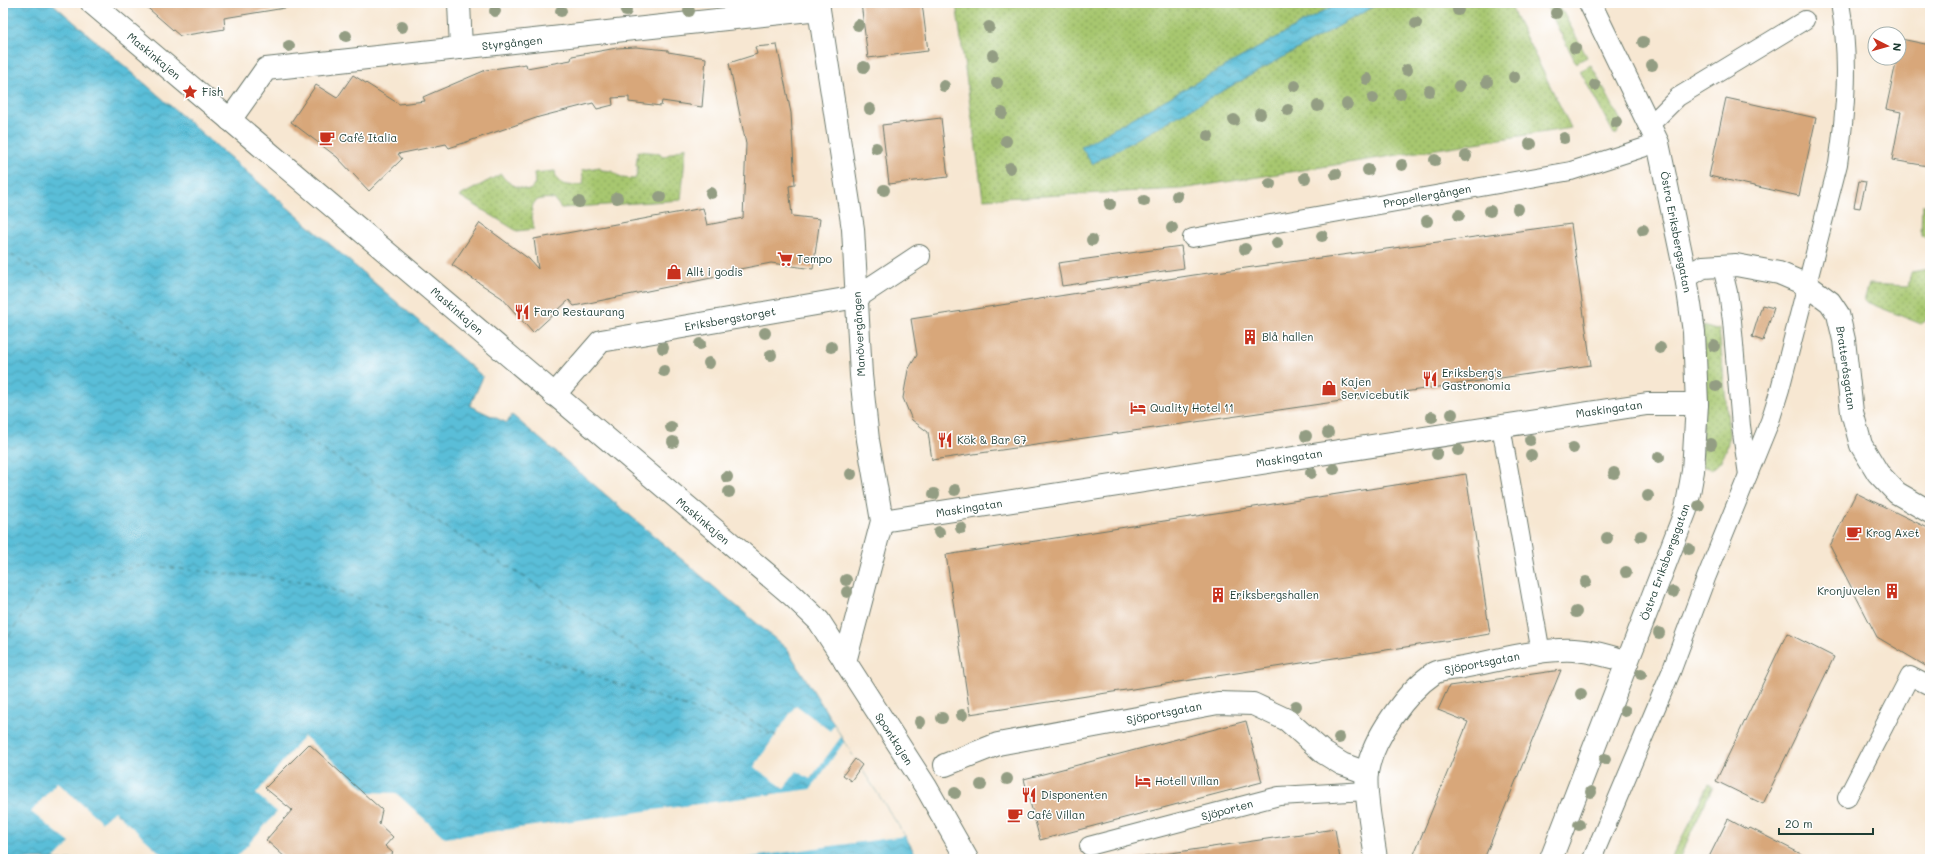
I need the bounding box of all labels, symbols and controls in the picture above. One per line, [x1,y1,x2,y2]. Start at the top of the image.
north arrow [1867,26,1907,66]
street label: Maskinkajen [124,29,184,82]
street label: Styrgången [481,32,543,53]
text: N [1890,42,1905,52]
place icon: Fish [181,83,199,101]
place label: Fish [202,84,223,99]
cafe icon: Café Italia [318,129,336,147]
place label: Café Italia [339,130,398,145]
street label: Östra Eriksbergsgatan [1657,170,1696,294]
street label: Propellergången [1382,180,1472,211]
supermarket icon: Tempo [776,250,794,268]
place label: Tempo [797,251,832,266]
shop icon: Allt i godis [665,263,683,281]
place label: Allt i godis [686,264,743,279]
street label: Maskinkajen [428,283,487,338]
street label: Manövergången [849,291,868,377]
restaurant icon: Faro Restaurang [513,303,531,321]
street label: Eriksbergstorget [683,303,777,334]
place label: Faro Restaurang [534,304,624,319]
street label: Bratteråsgatan [1833,325,1860,411]
building icon: Blå hallen [1241,328,1259,346]
place label: Blå hallen [1262,329,1313,344]
place label: Eriksberg's Gastronomia [1442,365,1511,393]
restaurant icon: Eriksberg's Gastronomia [1421,370,1439,388]
place label: Kajen Servicebutik [1341,374,1409,402]
shop icon: Kajen Servicebutik [1320,379,1338,397]
street label: Maskingatan [1575,396,1643,421]
hotel icon: Quality Hotel 11 [1129,399,1147,417]
place label: Quality Hotel 11 [1150,400,1234,415]
restaurant icon: Kök & Bar 67 [936,431,954,449]
place label: Kök & Bar 67 [957,432,1027,447]
street label: Maskingatan [1255,445,1323,470]
street label: Maskinkajen [673,494,733,547]
street label: Maskingatan [935,495,1003,520]
street label: Östra Eriksbergsgatan [1636,501,1693,622]
cafe icon: Krog Axet [1845,524,1863,542]
place label: Krog Axet [1866,525,1920,540]
building icon: Kronjuvelen [1883,582,1901,600]
place label: Kronjuvelen [1817,583,1880,598]
building icon: Eriksbergshallen [1209,586,1227,604]
place label: Eriksbergshallen [1230,587,1319,602]
street label: Sjöportsgatan [1443,648,1521,677]
street label: Sjöportsgatan [1125,698,1203,727]
street label: Spontkajen [872,710,917,768]
hotel icon: Hotell Villan [1134,772,1152,790]
place label: Hotell Villan [1155,773,1219,788]
restaurant icon: Disponenten [1020,786,1038,804]
place label: Disponenten [1041,787,1107,802]
street label: Sjöporten [1199,795,1254,824]
cafe icon: Café Villan [1006,806,1024,824]
place label: Café Villan [1027,807,1085,822]
scale bar [1779,810,1873,836]
text: 20 m [1785,815,1813,831]

